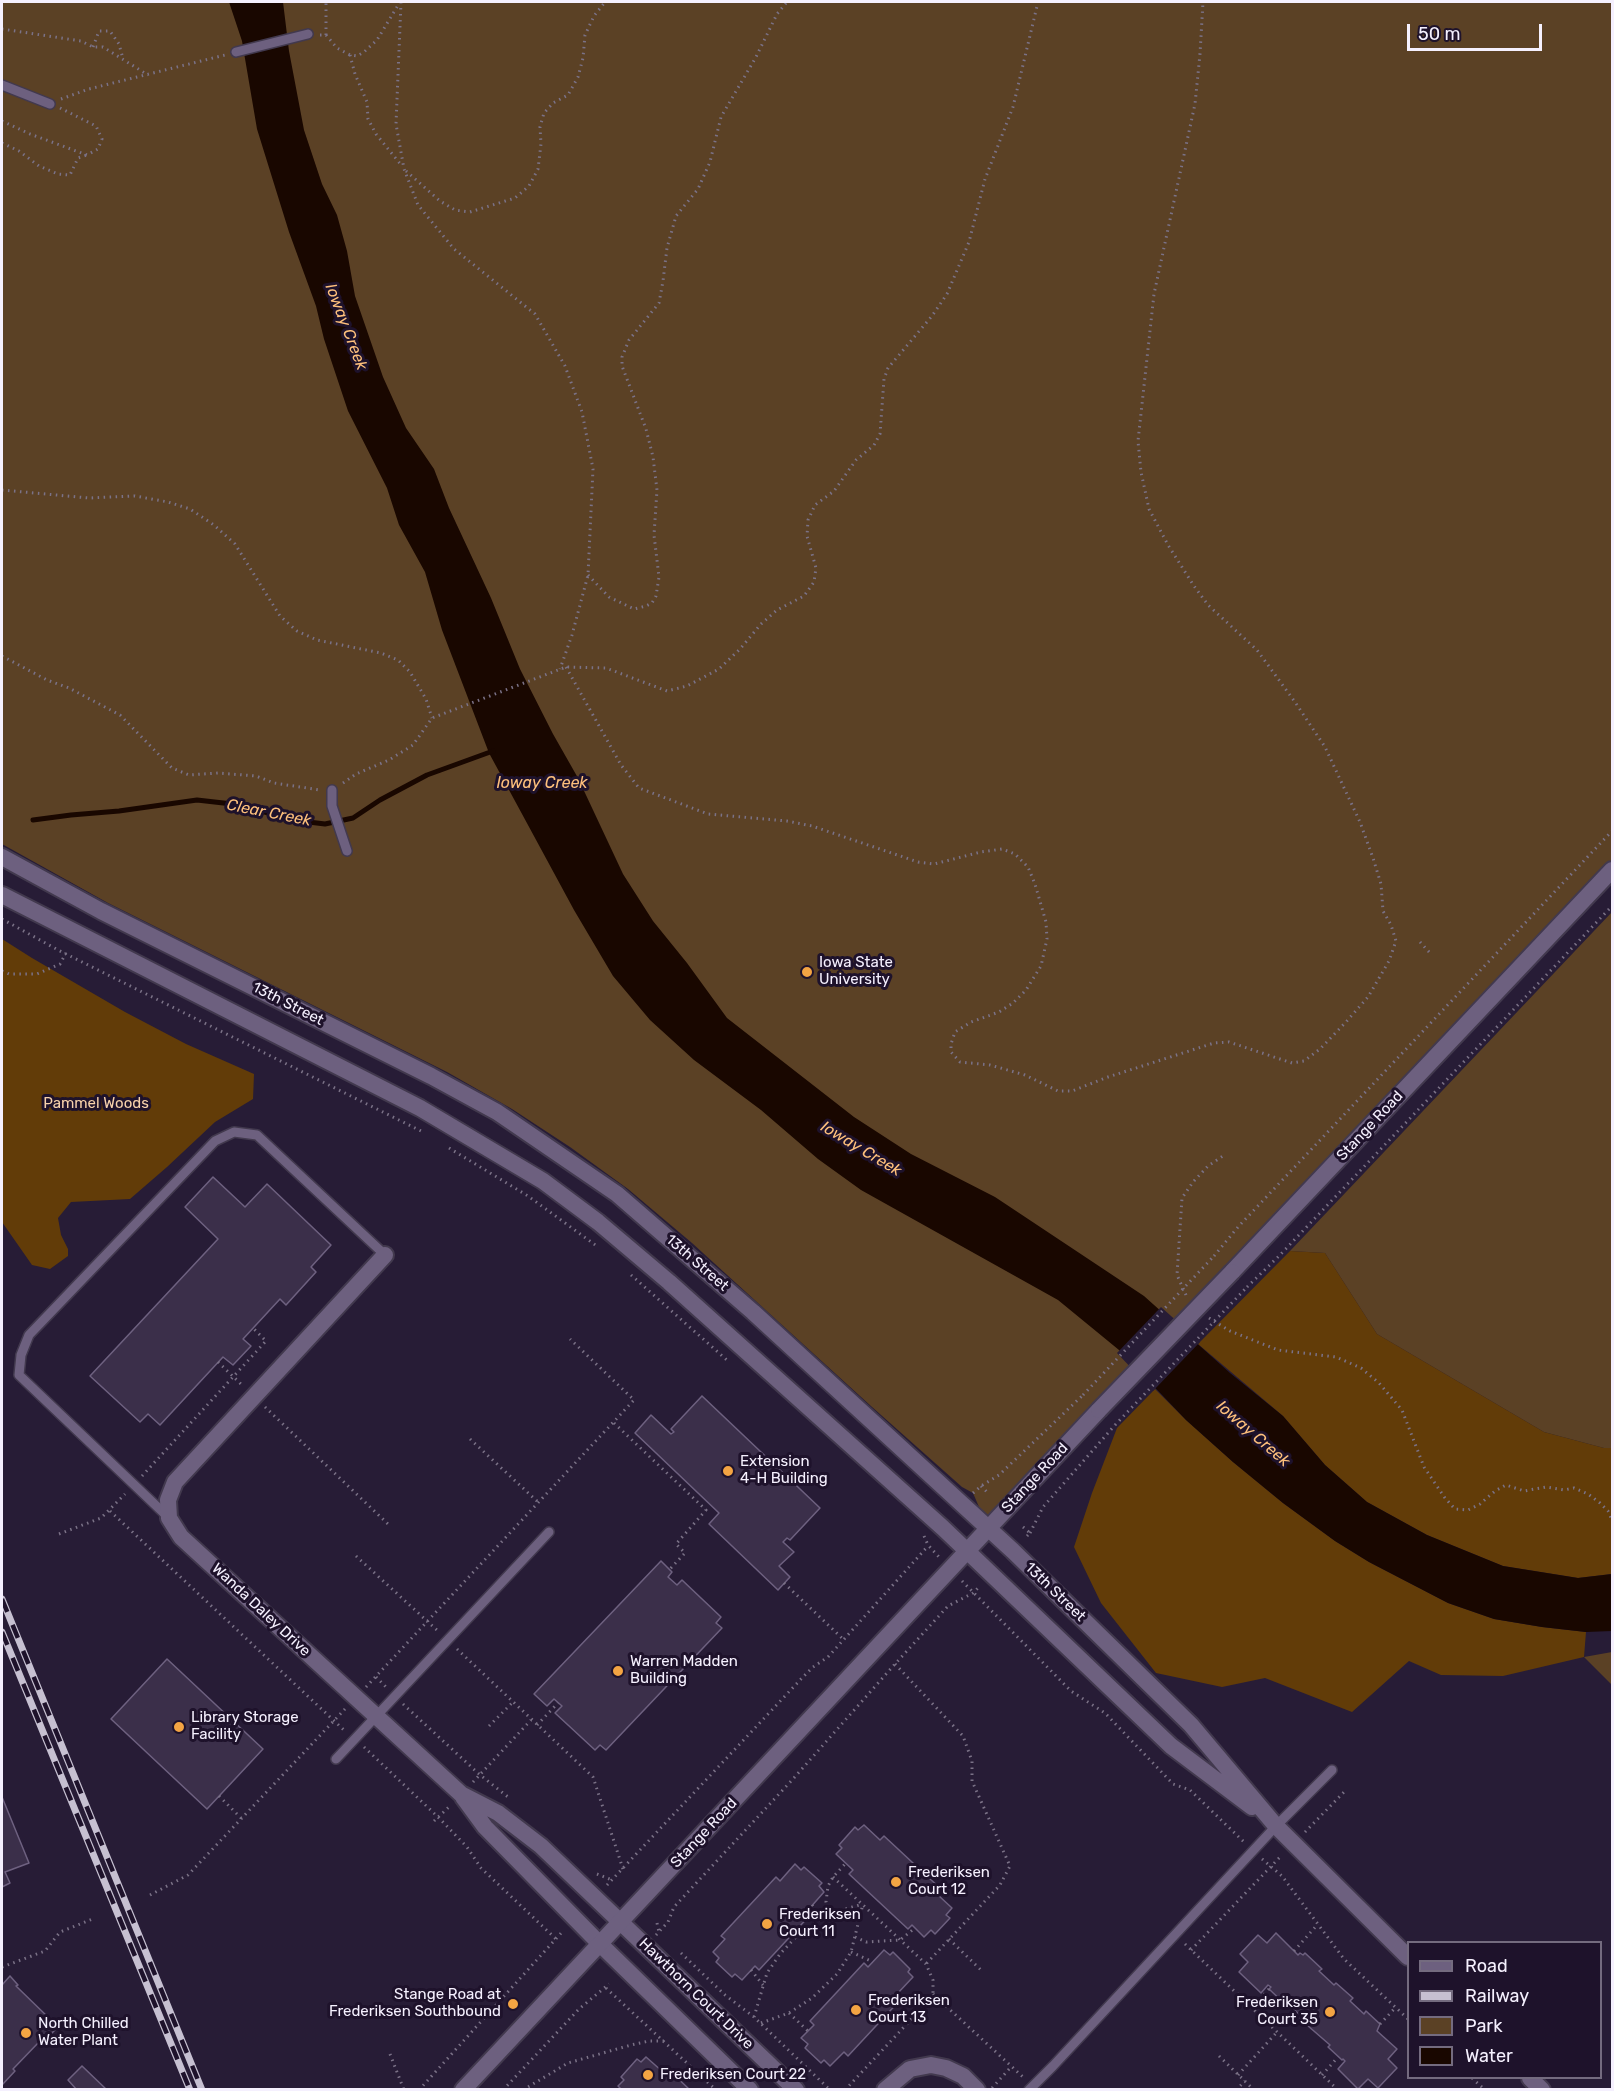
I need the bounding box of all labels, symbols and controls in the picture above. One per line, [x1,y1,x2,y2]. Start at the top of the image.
scale bar [1410,12,1545,50]
text: 50 m [1418,23,1461,45]
water label: Ioway Creek [321,281,371,373]
water label: Ioway Creek [496,773,588,793]
water label: Clear Creek [225,795,313,831]
place label: Iowa State University [819,954,893,989]
marker: Iowa State University [800,965,814,979]
street label: 13th Street [249,978,327,1030]
street label: Stange Road [1333,1087,1407,1165]
park label: Pammel Woods [43,1095,149,1113]
water label: Ioway Creek [817,1117,905,1181]
street label: 13th Street [662,1231,732,1295]
water label: Ioway Creek [1212,1397,1294,1471]
street label: Stange Road [998,1439,1072,1517]
place label: Extension 4-H Building [740,1453,828,1488]
marker: Extension 4-H Building [721,1464,735,1478]
street label: 13th Street [1021,1559,1089,1625]
street label: Wanda Daley Drive [208,1560,314,1660]
place label: Warren Madden Building [630,1653,738,1688]
marker: Warren Madden Building [611,1664,625,1678]
place label: Library Storage Facility [191,1709,299,1744]
marker: Library Storage Facility [172,1720,186,1734]
street label: Stange Road [667,1794,741,1872]
place label: Frederiksen Court 12 [908,1864,990,1899]
marker: Frederiksen Court 12 [889,1875,903,1889]
place label: Frederiksen Court 11 [779,1906,861,1941]
marker: Frederiksen Court 11 [760,1917,774,1931]
street label: Hawthorn Court Drive [635,1935,757,2053]
legend [1407,1941,1602,2079]
text: Road [1465,1955,1508,1977]
text: Railway [1465,1985,1529,2007]
place label: Stange Road at Frederiksen Southbound [329,1986,501,2021]
place label: Frederiksen Court 13 [868,1992,950,2027]
place label: Frederiksen Court 35 [1236,1994,1318,2029]
marker: Stange Road at Frederiksen Southbound [506,1997,520,2011]
marker: Frederiksen Court 13 [849,2003,863,2017]
marker: Frederiksen Court 35 [1323,2005,1337,2019]
place label: North Chilled Water Plant [38,2015,129,2050]
text: Park [1465,2015,1502,2037]
marker: North Chilled Water Plant [19,2026,33,2040]
text: Water [1465,2045,1513,2067]
place label: Frederiksen Court 22 [660,2066,806,2084]
marker: Frederiksen Court 22 [641,2068,655,2082]

